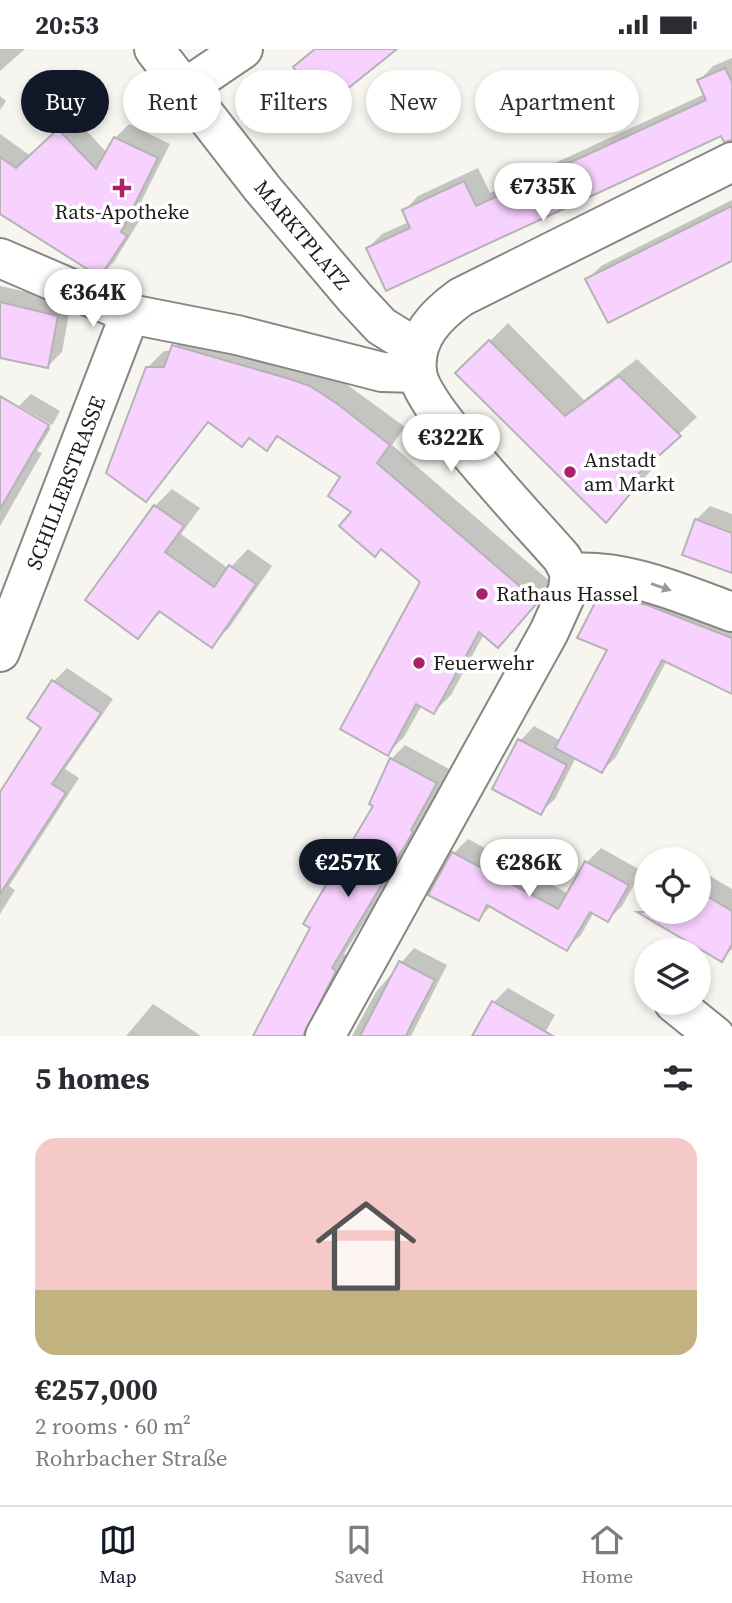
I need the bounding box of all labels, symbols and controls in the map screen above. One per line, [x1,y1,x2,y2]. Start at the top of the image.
text: 20:53 [35,7,99,43]
chip: Buy [21,70,109,133]
chip: Rent [123,70,221,133]
chip: Filters [235,70,352,133]
chip: New [366,70,461,133]
chip: Apartment [475,70,639,133]
pin: €735K [494,163,592,223]
text: €735K [510,170,576,202]
street label: MARKTPLATZ [248,174,357,296]
marker: Rats-Apotheke [114,180,130,196]
place label: Rats-Apotheke [55,197,189,226]
pin: €364K [44,269,142,329]
text: €364K [60,276,126,308]
street label: SCHILLERSTRASSE [19,392,112,574]
pin: €322K [402,415,500,474]
text: €322K [418,421,484,453]
place label: Anstadt am Markt [584,445,675,498]
marker: Anstadt am Markt [562,464,578,480]
place label: Rathaus Hassel [496,579,639,608]
one-way arrow [650,582,671,593]
marker: Rathaus Hassel [474,586,490,602]
place label: Feuerwehr [433,648,535,677]
marker: Feuerwehr [411,655,427,671]
pin: €257K [299,839,397,899]
pin: €286K [480,839,578,899]
text: €257K [315,846,381,878]
text: €286K [496,846,562,878]
map controls [634,847,711,1015]
button: locate [634,847,711,924]
button: layers [634,938,711,1015]
text: 5 homes [35,1058,150,1099]
icon: filters [659,1059,697,1097]
icon: home [303,1183,429,1309]
text: €257,000 [35,1369,158,1410]
text: 2 rooms · 60 m² [35,1410,191,1442]
text: Rohrbacher Straße [35,1442,228,1474]
tab: Map [99,1521,137,1589]
tab: Saved [335,1521,383,1589]
tab: Home [581,1521,633,1589]

